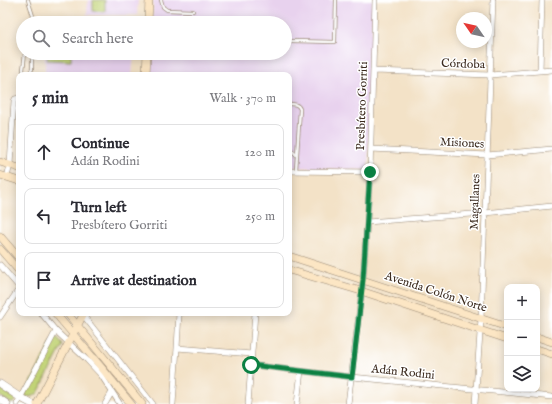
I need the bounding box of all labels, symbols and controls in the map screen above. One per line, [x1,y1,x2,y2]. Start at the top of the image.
north arrow [456,12,492,48]
search box [16,16,292,60]
icon: search [30,27,52,49]
text: Search here [62,29,133,48]
street label: Córdoba [441,56,486,72]
street label: Presbítero Gorriti [353,61,371,151]
text: 5 min [32,88,69,109]
text: Walk · 370 m [210,90,276,107]
text: Continue [71,134,129,153]
street label: Misiones [439,134,485,152]
icon: ahead [33,141,55,163]
text: 120 m [245,144,275,161]
text: Adán Rodini [71,153,140,170]
route end [361,163,379,181]
street label: Magallanes [467,174,483,230]
text: Turn left [71,198,127,217]
icon: left [33,205,55,227]
text: 250 m [245,208,275,225]
text: Presbítero Gorriti [71,217,167,234]
street label: Avenida Colón Norte [382,268,489,316]
icon: arrive [33,269,55,291]
text: Arrive at destination [71,271,197,290]
map controls [504,284,540,392]
button: + [504,284,540,320]
button: − [504,320,540,356]
route start [242,356,260,374]
button: layers [504,356,540,392]
street label: Adán Rodini [370,361,435,383]

